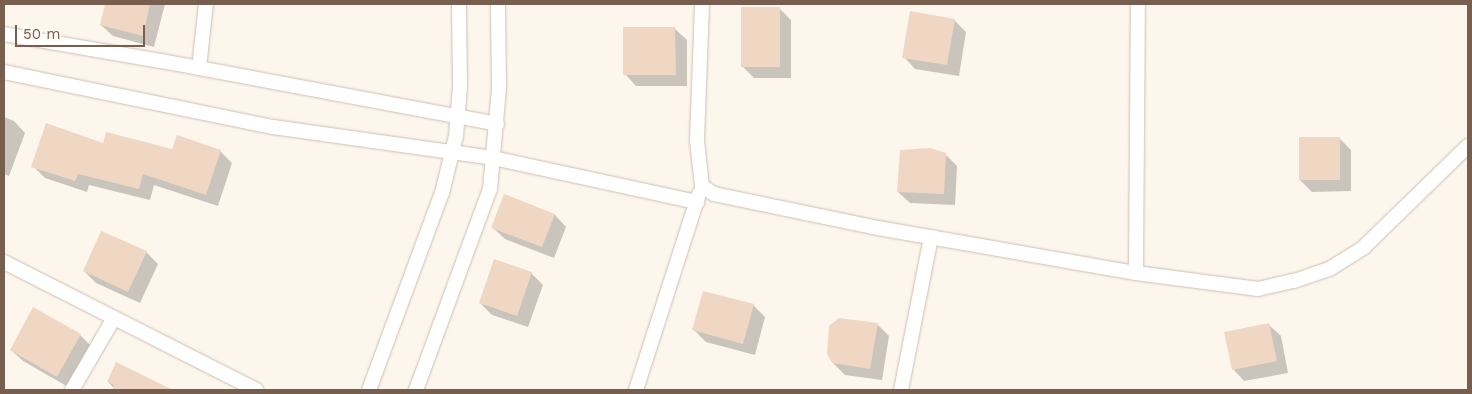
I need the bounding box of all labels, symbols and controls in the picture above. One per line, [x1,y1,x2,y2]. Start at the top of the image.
scale bar [18,15,148,47]
text: 50 m [23,25,60,43]

